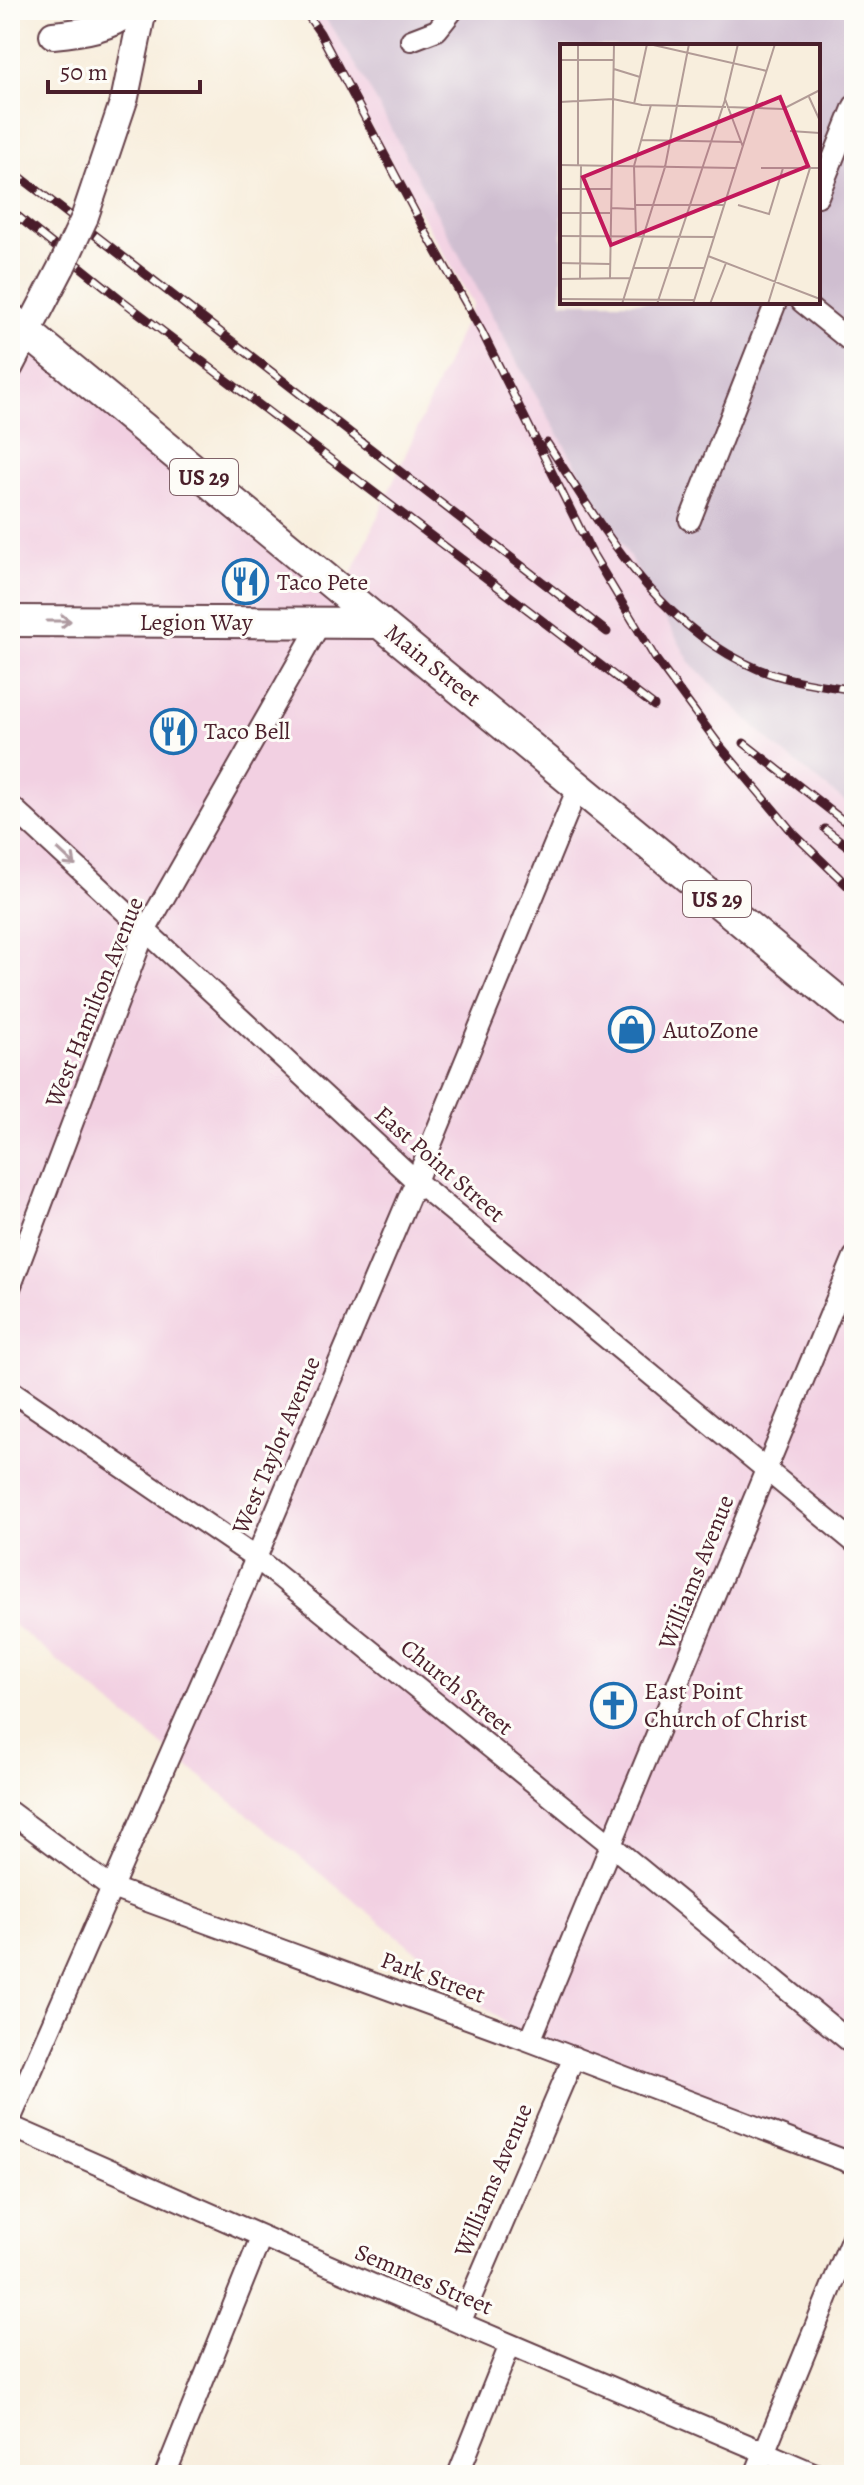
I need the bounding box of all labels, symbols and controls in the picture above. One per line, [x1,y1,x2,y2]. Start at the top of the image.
scale bar [48,44,200,94]
inset map [560,44,820,304]
text: 50 m [60,56,108,88]
road number: US 29 [170,459,238,495]
restaurant icon: Taco Pete [222,558,270,606]
place label: Taco Pete [277,566,368,598]
street label: Legion Way [139,606,253,638]
one-way arrow [45,613,72,629]
street label: Main Street [378,616,488,714]
restaurant icon: Taco Bell [149,707,197,755]
place label: Taco Bell [204,715,290,747]
one-way arrow [57,849,77,868]
road number: US 29 [683,881,751,917]
street label: West Hamilton Avenue [37,892,151,1113]
shop icon: AutoZone [608,1006,656,1054]
place label: AutoZone [662,1014,758,1046]
street label: East Point Street [368,1098,512,1230]
street label: West Taylor Avenue [224,1351,328,1540]
street label: Williams Avenue [650,1490,741,1655]
street label: Church Street [394,1632,520,1742]
place label: East Point Church of Christ [644,1675,808,1735]
church icon: East Point Church of Christ [589,1681,637,1729]
street label: Park Street [376,1943,490,2011]
street label: Williams Avenue [446,2098,540,2263]
street label: Semmes Street [350,2236,498,2322]

